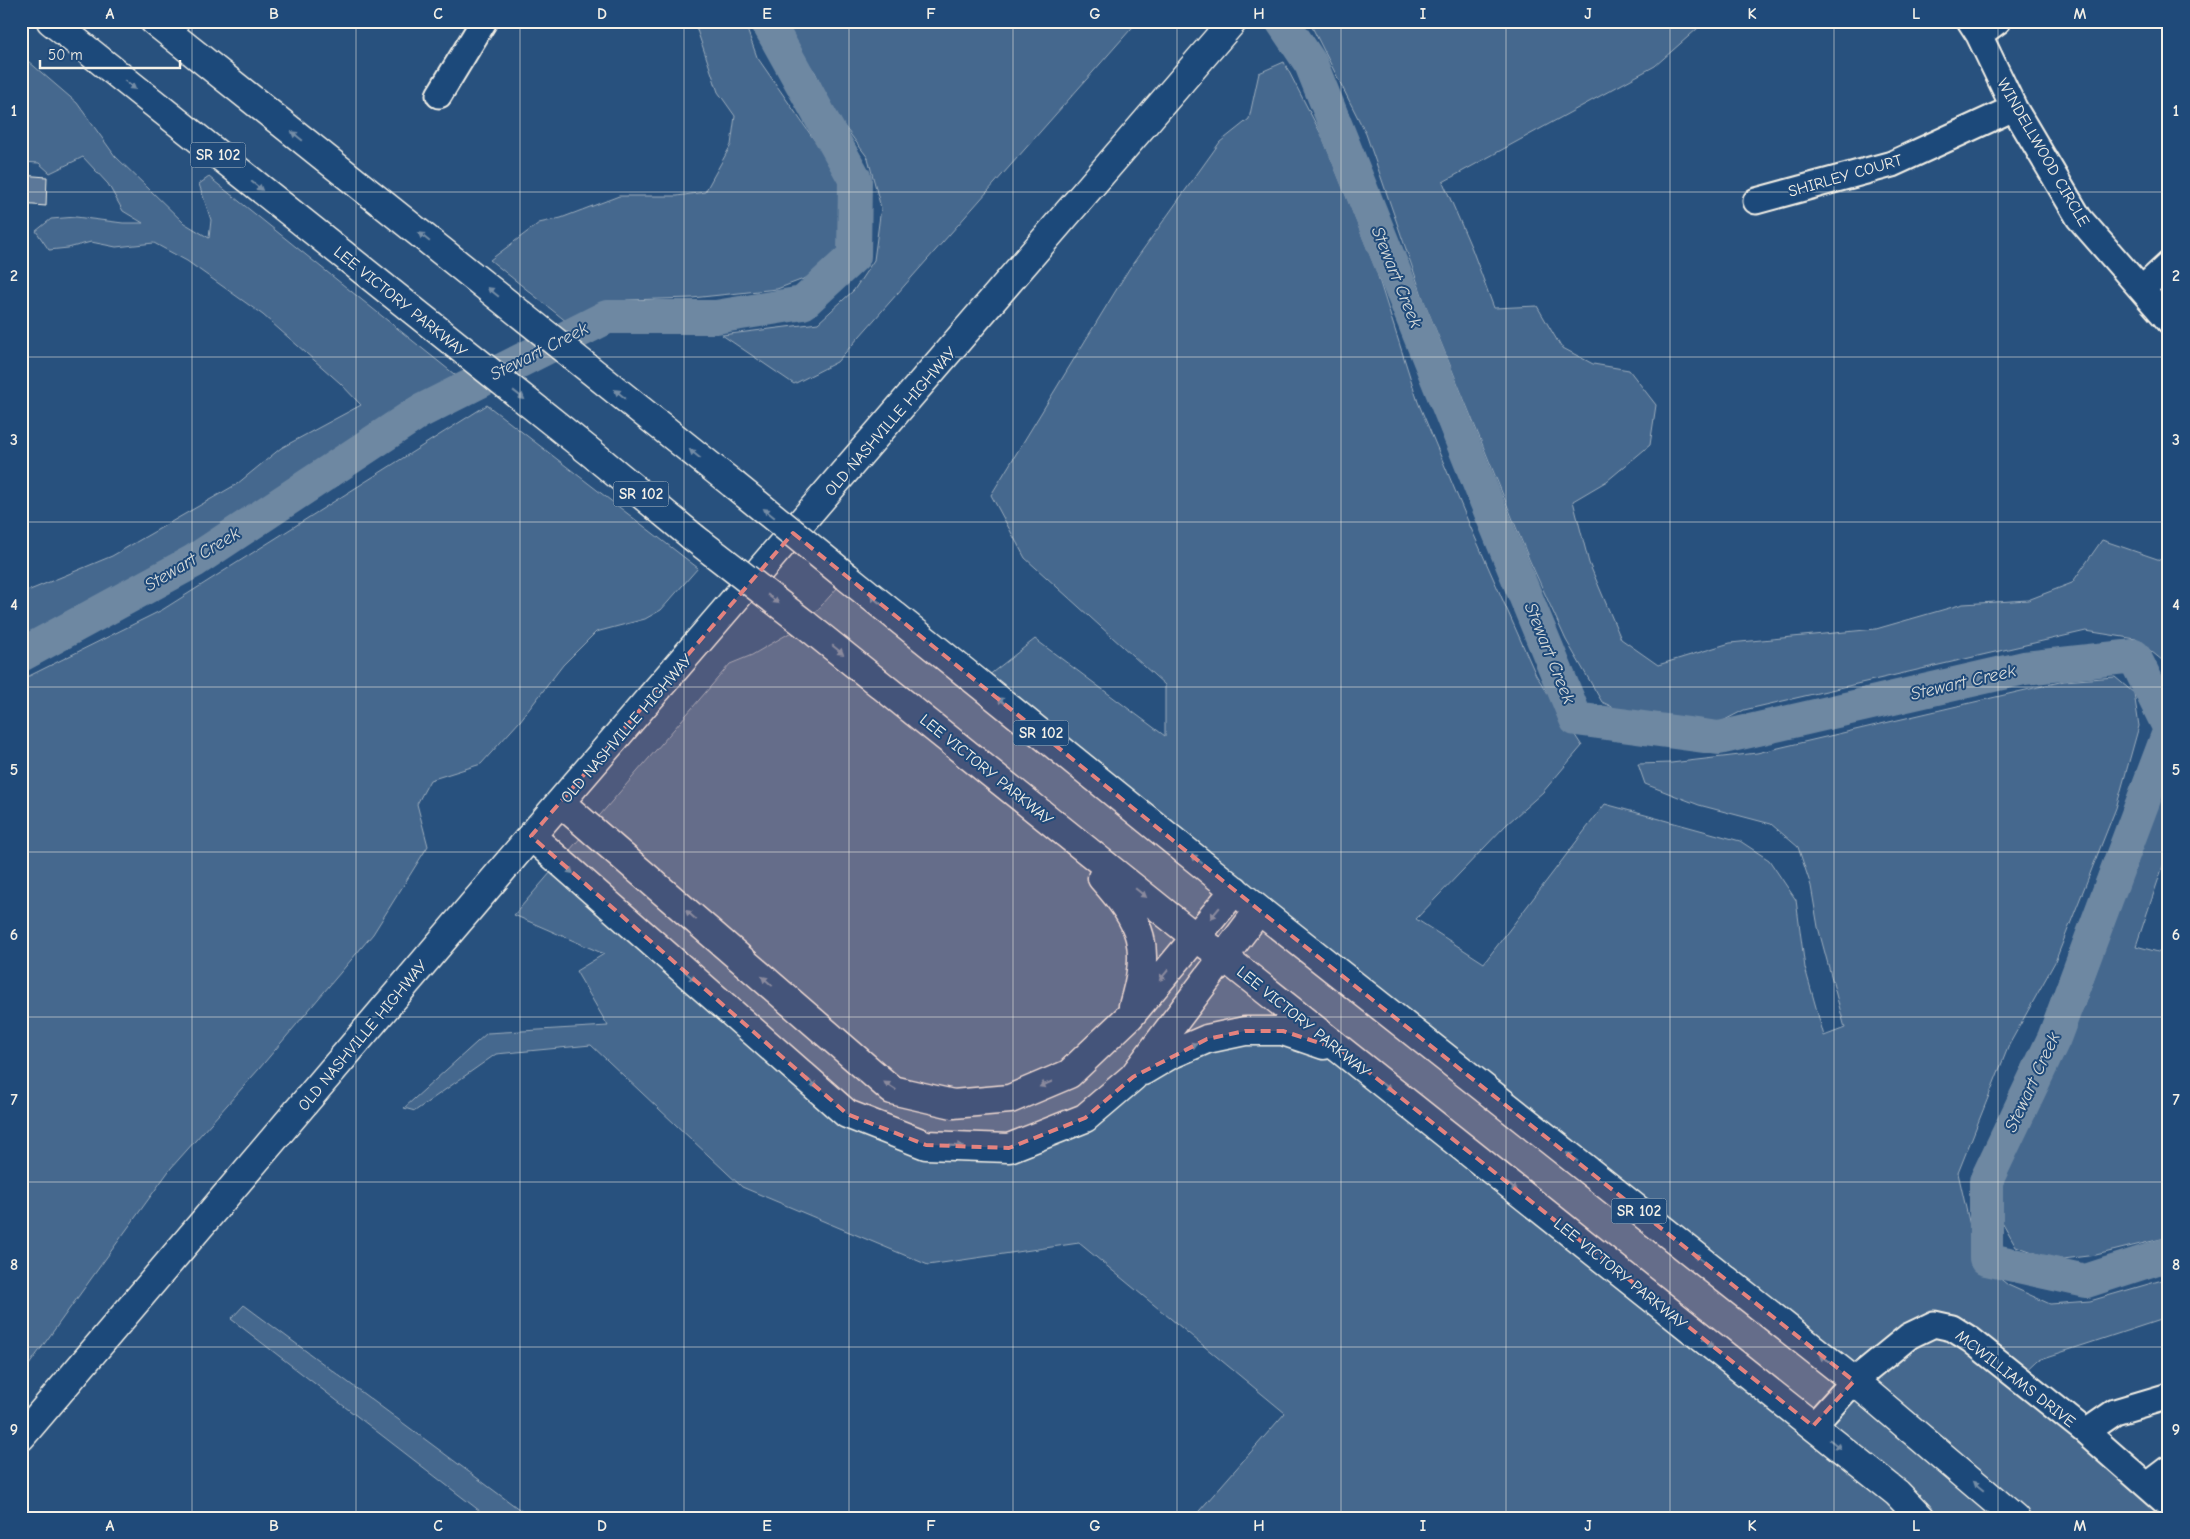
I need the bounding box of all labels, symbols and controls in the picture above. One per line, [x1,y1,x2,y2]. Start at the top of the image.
text: A [106,5,115,23]
text: B [269,5,279,23]
text: C [433,5,443,23]
text: D [597,5,607,23]
text: E [762,5,772,23]
text: F [926,5,936,23]
text: G [1089,5,1101,23]
text: H [1253,5,1265,23]
text: I [1420,5,1426,23]
text: J [1584,5,1592,23]
text: K [1747,5,1757,23]
text: L [1912,5,1920,23]
text: M [2074,5,2087,23]
scale bar [40,38,180,70]
text: 50 m [48,46,83,64]
street label: WINDELLWOOD CIRCLE [1993,75,2093,230]
one-way arrow [124,79,137,90]
text: 1 [11,102,17,120]
text: 1 [2173,102,2179,120]
one-way arrow [291,130,304,141]
road number: SR 102 [190,142,246,168]
street label: SHIRLEY COURT [1786,151,1905,201]
one-way arrow [250,181,263,192]
water label: Stewart Creek [1367,223,1427,331]
one-way arrow [418,232,431,243]
street label: LEE VICTORY PARKWAY [330,243,471,361]
text: 2 [10,267,18,285]
text: 2 [2172,267,2180,285]
one-way arrow [487,287,500,298]
water label: Stewart Creek [487,318,592,385]
street label: OLD NASHVILLE HIGHWAY [821,343,961,500]
one-way arrow [613,388,626,399]
one-way arrow [512,390,525,401]
text: 3 [10,431,18,449]
text: 3 [2172,431,2180,449]
one-way arrow [689,449,702,460]
road number: SR 102 [614,482,668,506]
one-way arrow [762,508,775,519]
water label: Stewart Creek [141,523,244,596]
one-way arrow [766,594,779,605]
one-way arrow [870,595,883,606]
text: 4 [10,596,18,614]
text: 4 [2172,596,2180,614]
water label: Stewart Creek [1520,599,1580,707]
one-way arrow [831,645,844,656]
street label: OLD NASHVILLE HIGHWAY [557,650,697,807]
water label: Stewart Creek [1908,660,2018,705]
one-way arrow [996,697,1009,708]
street label: LEE VICTORY PARKWAY [916,711,1057,829]
road number: SR 102 [1014,720,1068,746]
text: 5 [10,761,18,779]
text: 5 [2172,761,2180,779]
one-way arrow [1190,854,1204,864]
one-way arrow [561,863,574,874]
one-way arrow [1134,888,1147,899]
one-way arrow [1210,907,1221,920]
one-way arrow [685,910,698,921]
text: 6 [10,926,18,944]
text: 6 [2172,926,2180,944]
street label: OLD NASHVILLE HIGHWAY [294,956,431,1115]
street label: LEE VICTORY PARKWAY [1233,963,1374,1081]
one-way arrow [1159,968,1170,981]
one-way arrow [684,970,696,982]
one-way arrow [761,976,773,987]
water label: Stewart Creek [2000,1029,2065,1135]
one-way arrow [1184,1042,1198,1050]
one-way arrow [806,1077,818,1089]
one-way arrow [1039,1080,1054,1088]
one-way arrow [1378,1080,1391,1091]
one-way arrow [884,1082,897,1091]
text: 7 [10,1091,18,1109]
text: 7 [2172,1091,2180,1109]
one-way arrow [950,1142,966,1150]
one-way arrow [1565,1152,1578,1163]
one-way arrow [1505,1182,1518,1193]
road number: SR 102 [1612,1198,1666,1224]
street label: LEE VICTORY PARKWAY [1550,1215,1691,1333]
one-way arrow [1693,1253,1706,1264]
text: 8 [10,1256,18,1274]
text: 8 [2172,1256,2180,1274]
street label: MCWILLIAMS DRIVE [1952,1327,2079,1431]
one-way arrow [1701,1337,1714,1348]
one-way arrow [1820,1354,1833,1364]
text: 9 [10,1421,18,1439]
text: 9 [2172,1421,2180,1439]
one-way arrow [1828,1439,1841,1450]
one-way arrow [1972,1480,1984,1492]
text: A [106,1517,115,1535]
text: B [269,1517,279,1535]
text: C [433,1517,443,1535]
text: D [597,1517,607,1535]
text: E [762,1517,772,1535]
text: F [926,1517,936,1535]
text: G [1089,1517,1101,1535]
text: H [1253,1517,1265,1535]
text: I [1420,1517,1426,1535]
text: J [1584,1517,1592,1535]
text: K [1747,1517,1757,1535]
text: L [1912,1517,1920,1535]
text: M [2074,1517,2087,1535]

